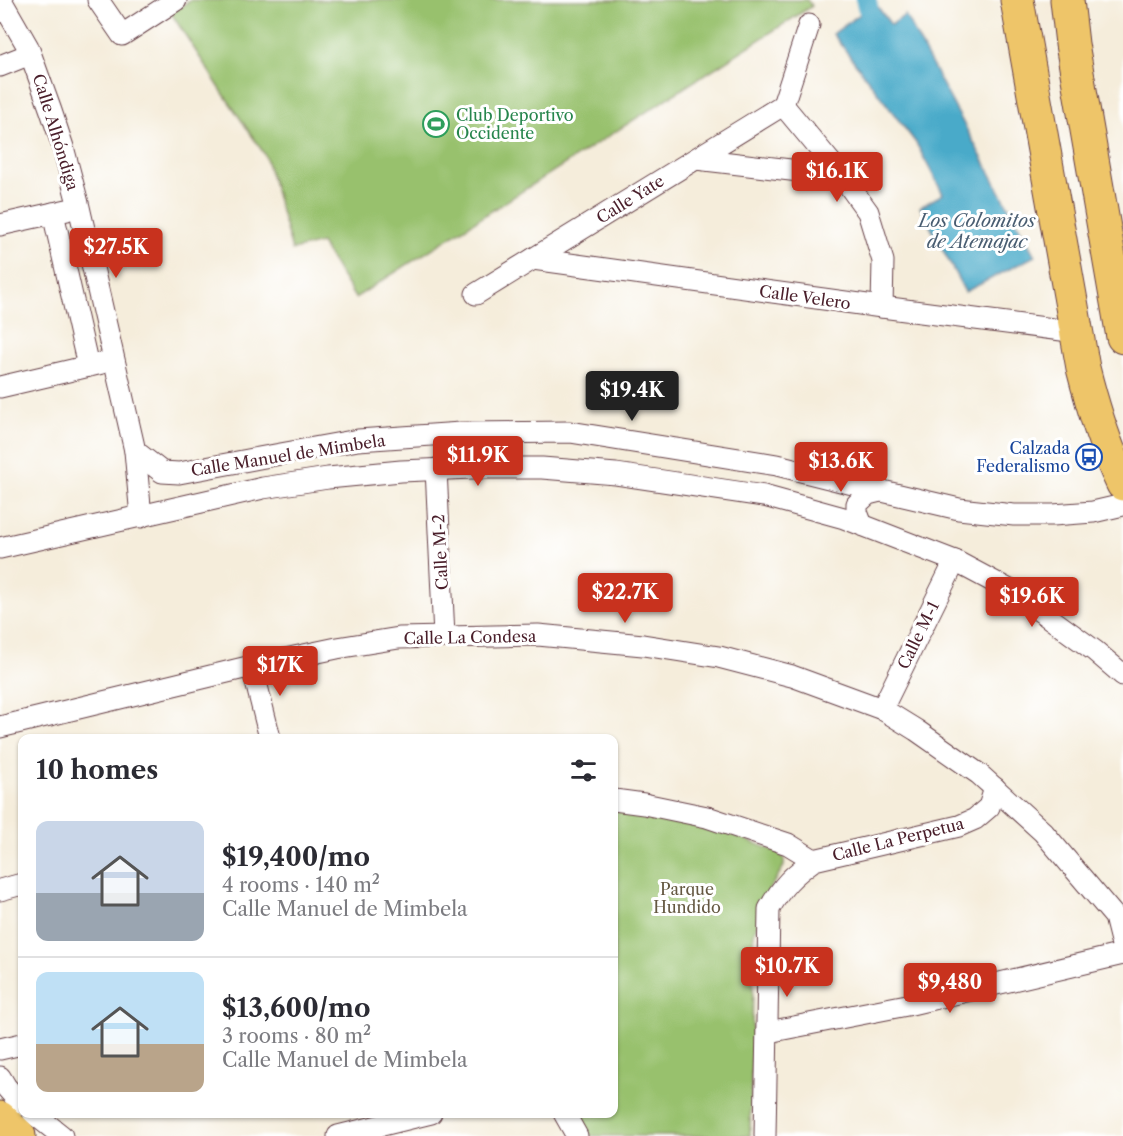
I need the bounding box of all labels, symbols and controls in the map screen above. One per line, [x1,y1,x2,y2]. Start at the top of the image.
street label: Calle Alhóndiga [29,71,83,193]
place label: Club Deportivo Occidente [456,105,574,143]
sports icon: Club Deportivo Occidente [421,109,451,139]
pin: $16.1K [788,152,886,203]
text: $16.1K [806,159,868,183]
street label: Calle Yate [593,170,667,228]
water label: Los Colomitos de Atemajac [916,210,1036,253]
pin: $27.5K [67,228,165,279]
text: $27.5K [84,235,148,259]
street label: Calle Velero [758,281,852,313]
pin: $19.4K [583,371,681,422]
text: $19.4K [600,378,664,402]
street label: Calle Manuel de Mimbela [189,430,387,480]
pin: $11.9K [429,436,527,487]
place label: Calzada Federalismo [976,438,1071,476]
pin: $13.6K [792,442,890,493]
bus stop icon: Calzada Federalismo [1074,442,1104,472]
text: $11.9K [447,443,509,467]
text: $13.6K [809,449,873,473]
street label: Calle M-2 [428,513,452,591]
pin: $22.7K [576,573,674,624]
pin: $19.6K [983,577,1081,628]
text: $22.7K [592,580,658,604]
text: $19.6K [1000,584,1064,608]
street label: Calle M-1 [893,597,943,672]
street label: Calle La Condesa [403,626,537,648]
pin: $17K [244,646,316,697]
text: $17K [257,653,303,677]
text: 10 homes [36,754,158,786]
icon: filters [567,754,600,787]
street label: Calle La Perpetua [830,813,967,865]
text: $19,400/mo [222,841,370,873]
icon: home [84,845,156,917]
text: 4 rooms · 140 m² [222,873,380,897]
park label: Parque Hundido [653,879,721,917]
text: Calle Manuel de Mimbela [222,897,468,921]
pin: $10.7K [738,947,836,998]
text: $10.7K [755,954,819,978]
pin: $9,480 [901,963,999,1014]
text: $9,480 [918,970,982,994]
text: $13,600/mo [222,992,370,1024]
icon: home [84,996,156,1068]
text: 3 rooms · 80 m² [222,1024,371,1048]
text: Calle Manuel de Mimbela [222,1048,468,1072]

